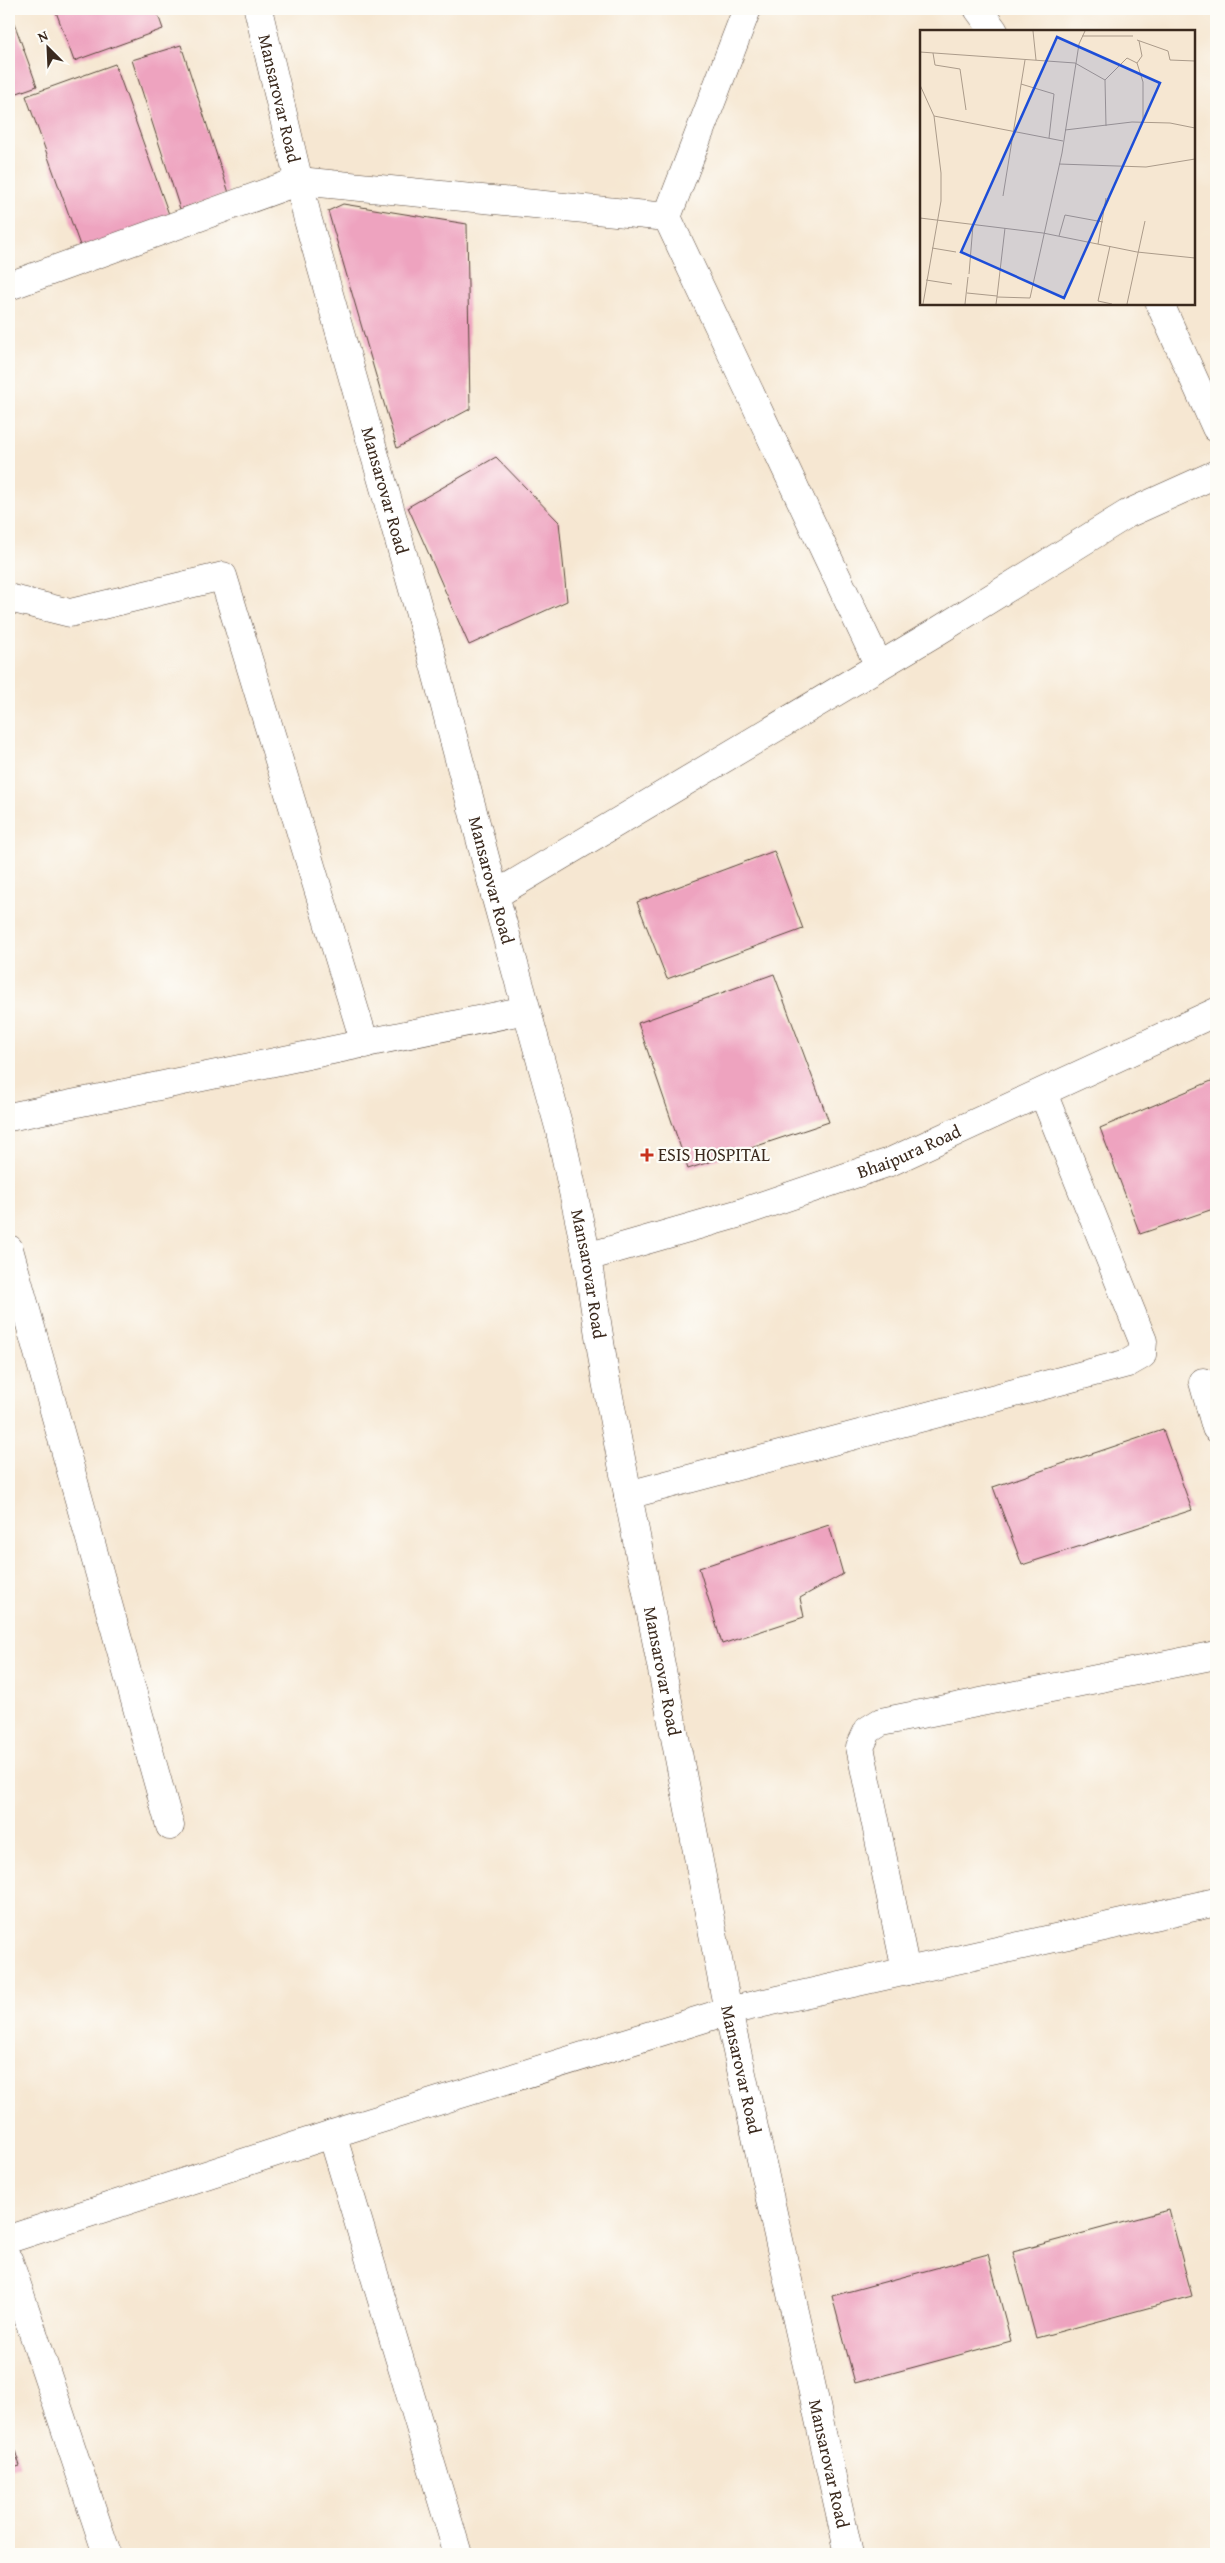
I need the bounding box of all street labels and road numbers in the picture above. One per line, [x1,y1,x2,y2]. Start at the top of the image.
street label: Mansarovar Road [251,31,308,166]
street label: Mansarovar Road [354,424,416,558]
street label: Mansarovar Road [462,813,522,947]
street label: Bhaipura Road [853,1117,966,1185]
street label: Mansarovar Road [564,1207,613,1341]
street label: Mansarovar Road [637,1604,688,1739]
street label: Mansarovar Road [714,2002,769,2137]
street label: Mansarovar Road [802,2397,857,2531]

